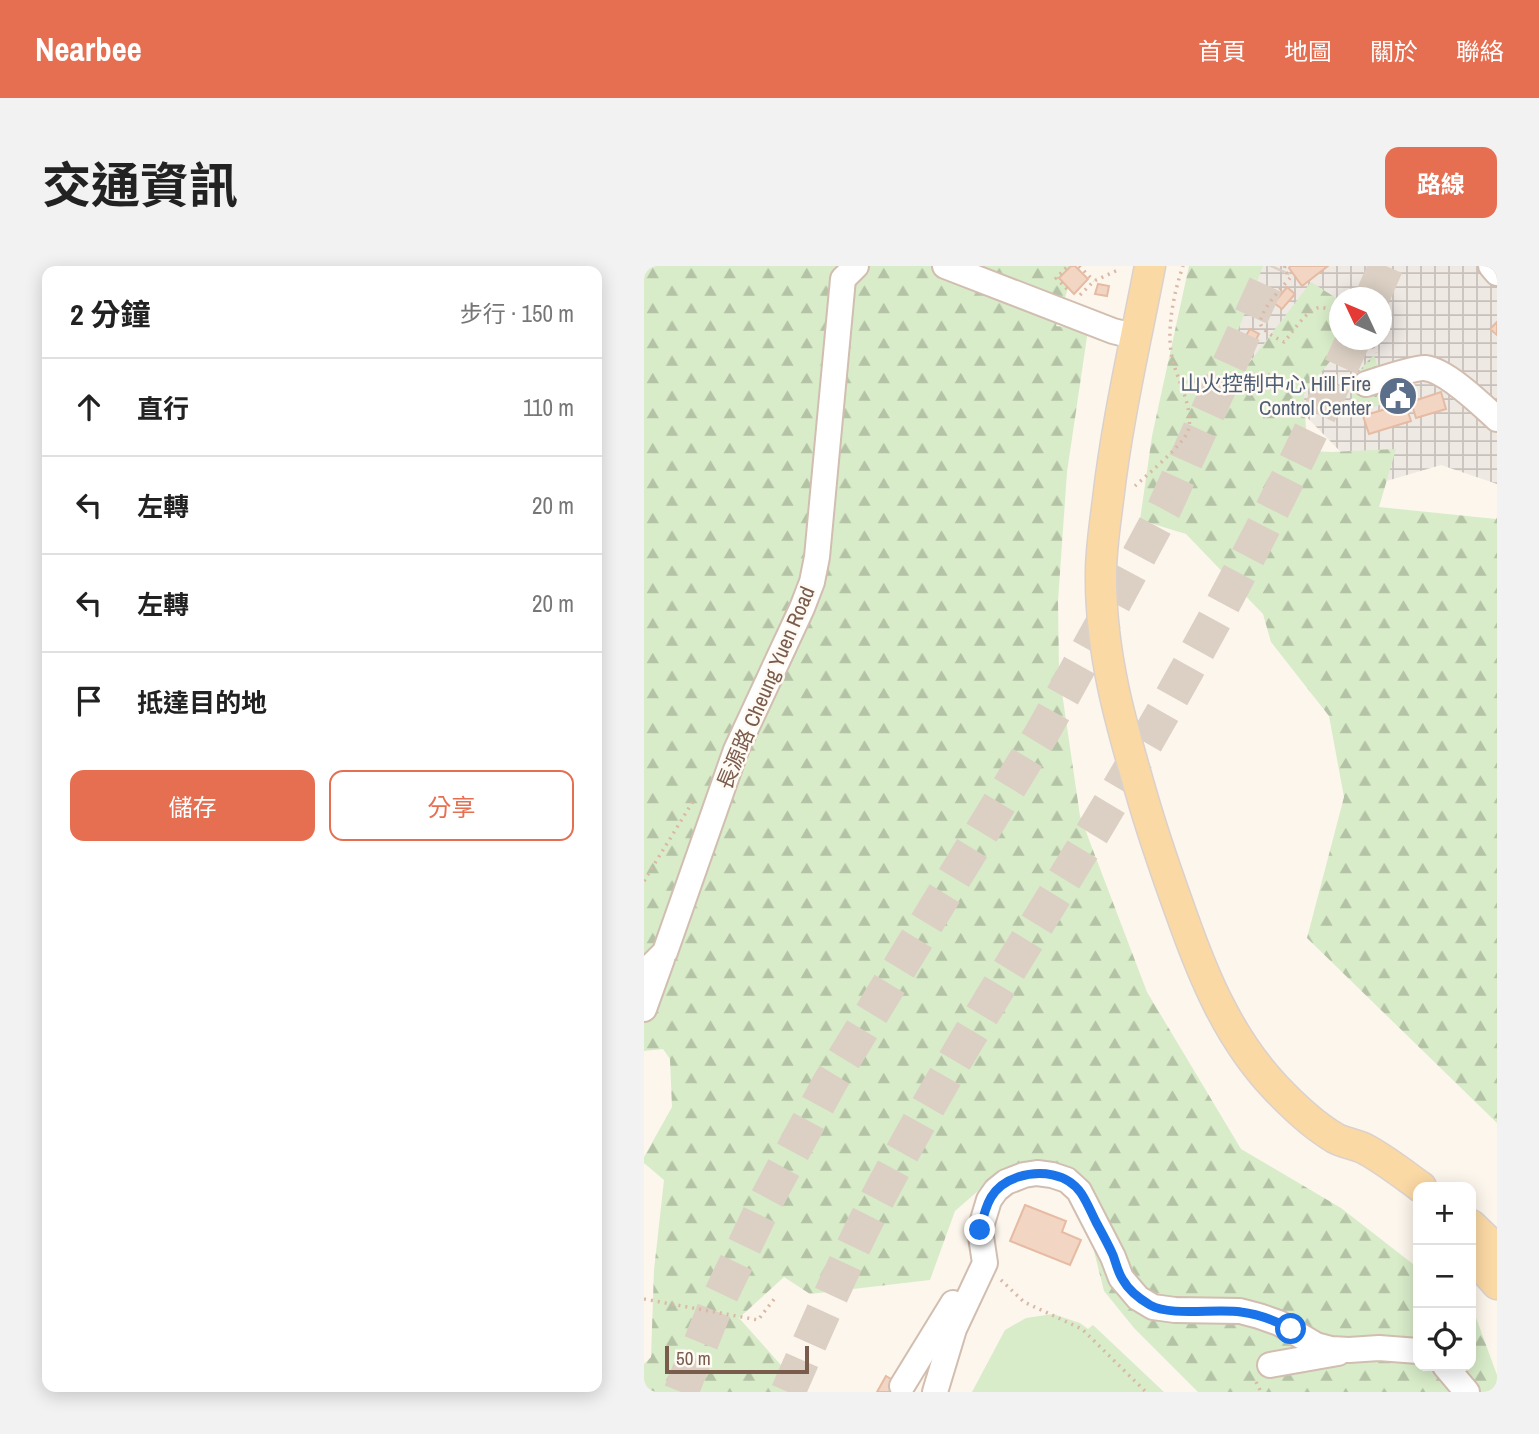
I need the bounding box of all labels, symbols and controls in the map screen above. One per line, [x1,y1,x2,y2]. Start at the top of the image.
text: Nearbee [35,27,142,71]
text: 首頁 [1198,35,1246,67]
text: 地圖 [1284,35,1332,67]
text: 關於 [1370,35,1418,67]
text: 聯絡 [1456,35,1504,67]
button: 路線 [1385,147,1497,218]
text: 交通資訊 [42,152,238,218]
north arrow [1329,287,1392,350]
text: 2 分鐘 [70,294,151,334]
text: 步行 · 150 m [460,298,574,329]
place label: 山火控制中心 Hill Fire Control Center [1180,369,1371,422]
public building icon: 山火控制中心 Hill Fire Control Center [1377,375,1419,417]
icon: ahead [70,388,108,426]
text: 直行 [137,391,189,426]
text: 110 m [523,392,574,423]
icon: left [70,486,108,524]
text: 左轉 [137,489,189,524]
text: 20 m [532,490,574,521]
street label: 長源路 Cheung Yuen Road [710,582,821,794]
icon: left [70,584,108,622]
text: 左轉 [137,587,189,622]
text: 20 m [532,588,574,619]
icon: arrive [70,682,108,720]
text: 抵達目的地 [137,685,267,720]
button: 儲存 [70,770,315,841]
button: 分享 [329,770,574,841]
map controls [1413,1182,1476,1371]
button: + [1413,1182,1476,1245]
route end [964,1214,995,1245]
button: − [1413,1245,1476,1308]
button: locate [1413,1308,1476,1371]
route start [1275,1313,1306,1344]
scale bar [665,1343,808,1375]
text: 50 m [676,1345,711,1371]

